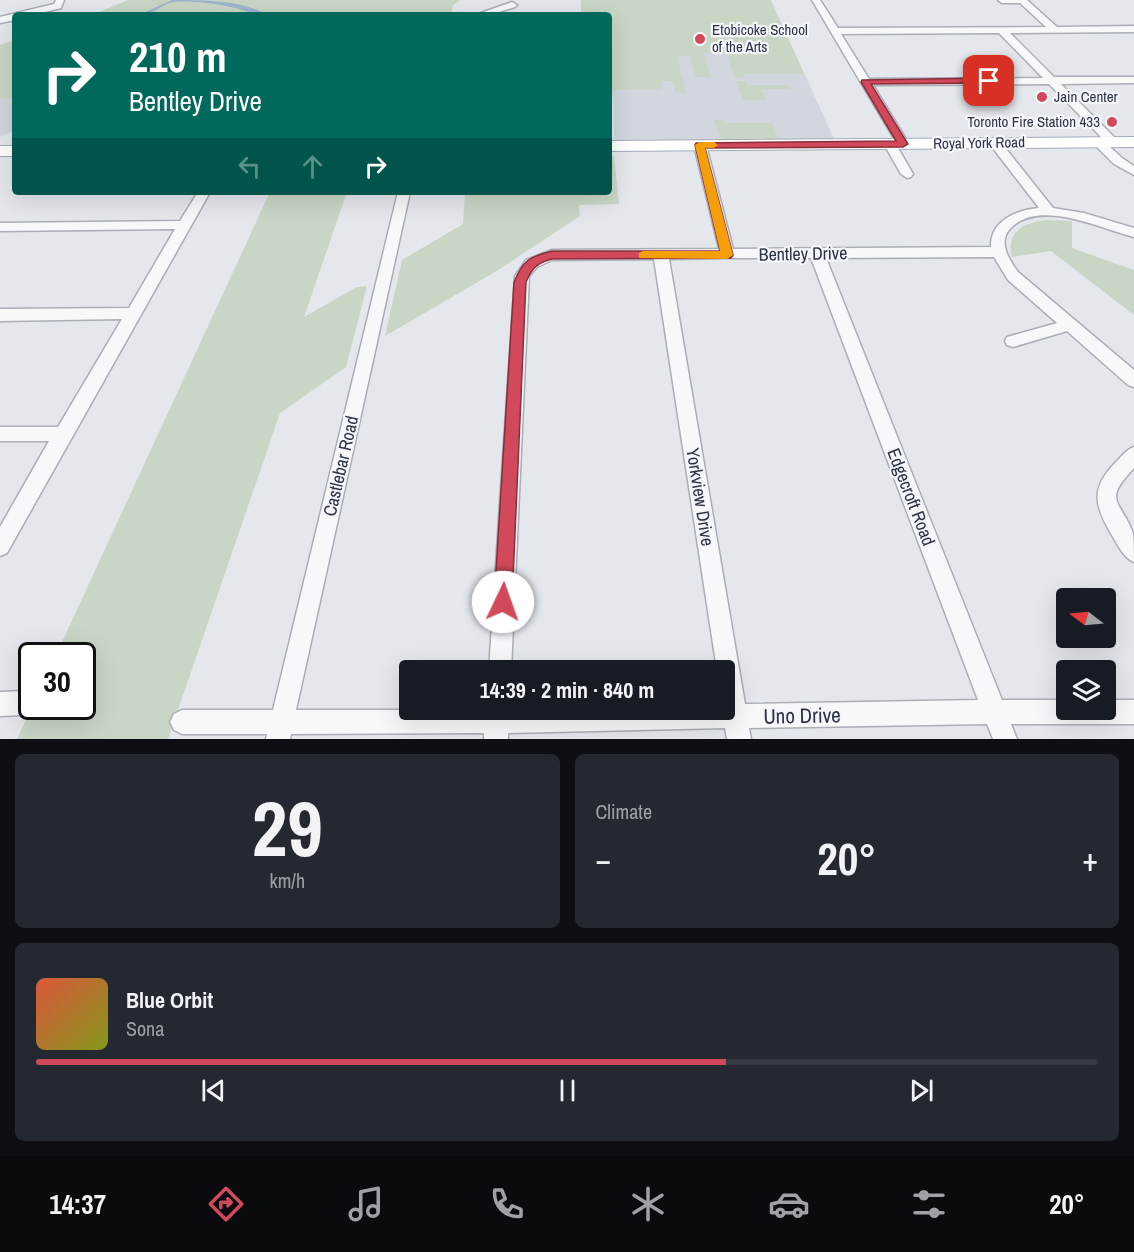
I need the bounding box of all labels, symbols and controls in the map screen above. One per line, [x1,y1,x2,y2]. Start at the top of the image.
place label: Etobicoke School of the Arts [712,19,808,57]
text: 210 m [129,29,227,85]
marker: Etobicoke School of the Arts [693,32,707,46]
icon: right [30,36,108,114]
pin [963,55,1014,106]
icon: arrive [972,64,1005,97]
text: Bentley Drive [129,83,262,119]
place label: Jain Center [1054,86,1118,107]
marker: Jain Center [1035,90,1049,104]
place label: Toronto Fire Station 433 [967,111,1100,132]
marker: Toronto Fire Station 433 [1105,115,1119,129]
street label: Royal York Road [933,131,1025,154]
icon: left [233,150,266,183]
icon: ahead [296,150,329,183]
icon: right [359,150,392,183]
street label: Bentley Drive [758,240,848,267]
street label: Castlebar Road [317,413,364,519]
street label: Edgecroft Road [881,444,942,549]
street label: Yorkview Drive [680,446,721,548]
position arrow [471,570,535,634]
north arrow [1056,588,1116,648]
map controls [1056,588,1116,720]
speed limit sign: 30 [18,642,96,720]
button: layers [1056,660,1116,720]
text: 14:39 · 2 min · 840 m [480,675,654,705]
street label: Uno Drive [763,700,841,731]
text: 29 [252,775,323,880]
text: Climate [596,798,652,825]
text: 20° [817,828,876,889]
text: − [596,837,611,881]
text: + [1082,837,1098,881]
text: km/h [269,867,305,894]
text: Blue Orbit [126,985,213,1015]
text: Sona [126,1015,164,1042]
icon: previous [197,1074,230,1107]
icon: pause [551,1074,584,1107]
icon: next [905,1074,938,1107]
icon: directions [205,1183,247,1225]
icon: music [345,1183,387,1225]
icon: phone [486,1183,528,1225]
icon: climate [627,1183,669,1225]
icon: car [768,1183,810,1225]
icon: filters [908,1183,950,1225]
text: 14:37 [49,1186,106,1222]
text: 20° [1049,1186,1085,1222]

